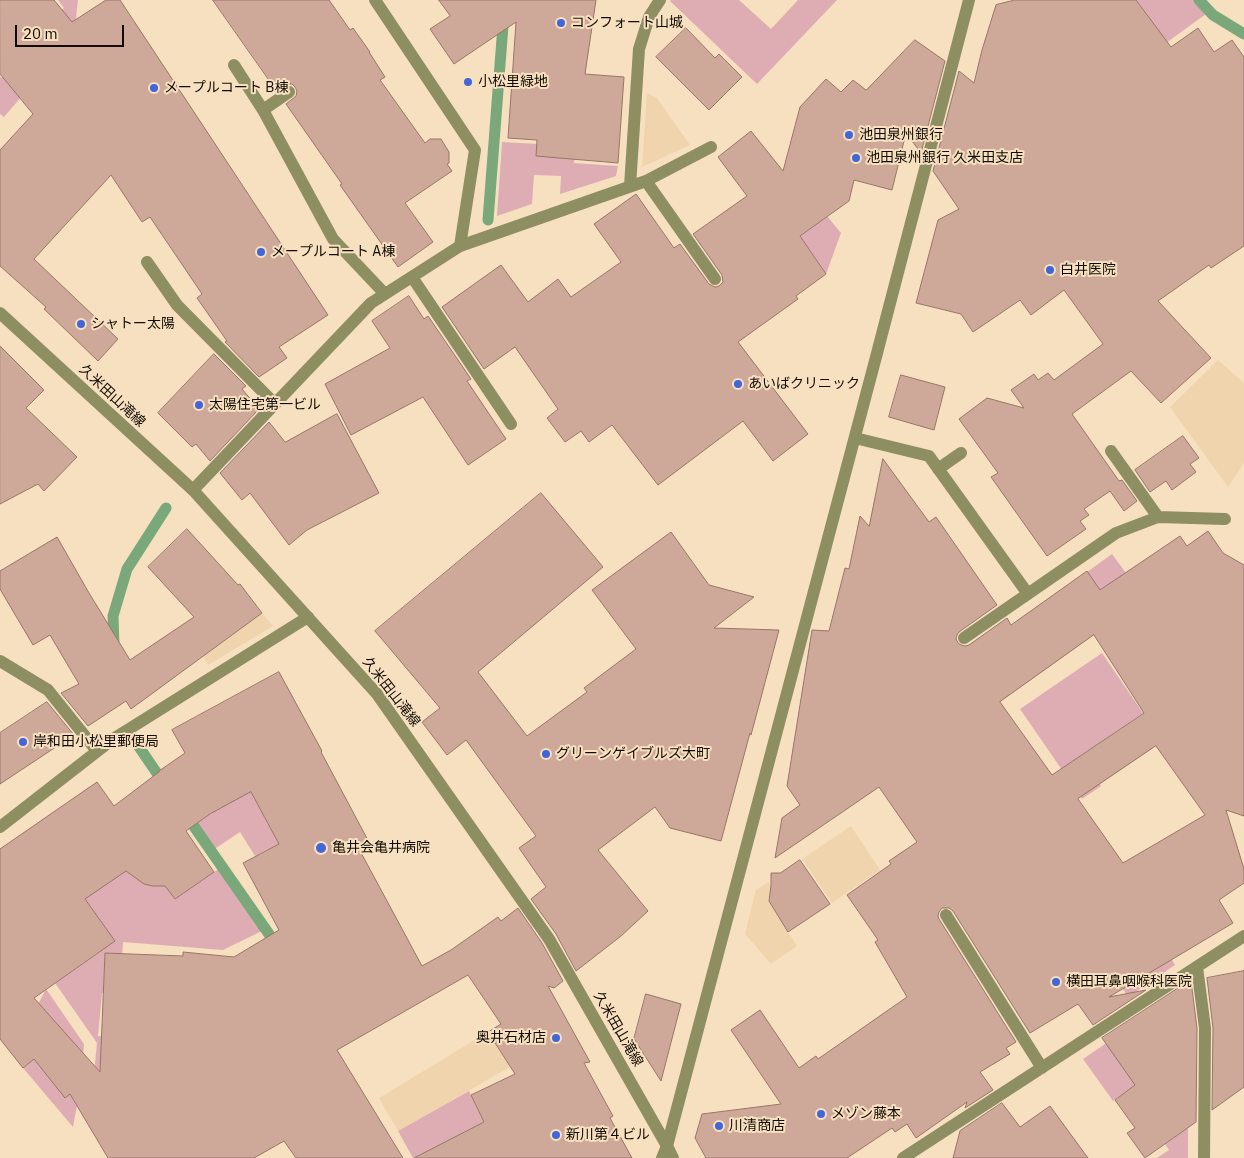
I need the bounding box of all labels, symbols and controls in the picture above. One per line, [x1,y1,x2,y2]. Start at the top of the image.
scale bar [18,15,126,47]
place label: コンフォート山城 [571,15,683,31]
marker: コンフォート山城 [555,17,567,29]
text: 20 m [23,24,58,43]
place label: 小松里緑地 [478,74,548,90]
marker: 小松里緑地 [462,76,474,88]
place label: メープルコート B棟 [164,80,288,96]
marker: メープルコート B棟 [148,82,160,94]
place label: 池田泉州銀行 [859,127,943,143]
marker: 池田泉州銀行 [843,129,855,141]
place label: 池田泉州銀行 久米田支店 [866,150,1023,166]
marker: 池田泉州銀行 久米田支店 [850,152,862,164]
place label: メープルコート A棟 [271,244,395,260]
marker: メープルコート A棟 [255,246,267,258]
place label: 白井医院 [1060,262,1116,278]
marker: 白井医院 [1044,264,1056,276]
place label: シャトー太陽 [91,316,175,332]
marker: シャトー太陽 [75,318,87,330]
street label: 久米田山滝線 [76,361,148,431]
place label: あいばクリニック [748,376,860,392]
marker: あいばクリニック [732,378,744,390]
place label: 太陽住宅第一ビル [209,397,321,413]
marker: 太陽住宅第一ビル [193,399,205,411]
street label: 久米田山滝線 [359,654,423,730]
place label: 岸和田小松里郵便局 [33,734,159,750]
marker: 岸和田小松里郵便局 [17,736,29,748]
place label: グリーンゲイブルズ大町 [556,746,710,762]
marker: グリーンゲイブルズ大町 [540,748,552,760]
place label: 亀井会亀井病院 [332,840,430,856]
marker: 亀井会亀井病院 [314,841,328,855]
place label: 横田耳鼻咽喉科医院 [1066,974,1192,990]
marker: 横田耳鼻咽喉科医院 [1050,976,1062,988]
street label: 久米田山滝線 [590,988,646,1070]
place label: 奥井石材店 [476,1030,546,1046]
marker: 奥井石材店 [550,1032,562,1044]
place label: メゾン藤本 [831,1106,901,1122]
marker: メゾン藤本 [815,1108,827,1120]
place label: 川清商店 [729,1118,785,1134]
marker: 川清商店 [713,1120,725,1132]
place label: 新川第４ビル [566,1127,650,1143]
marker: 新川第４ビル [550,1129,562,1141]

